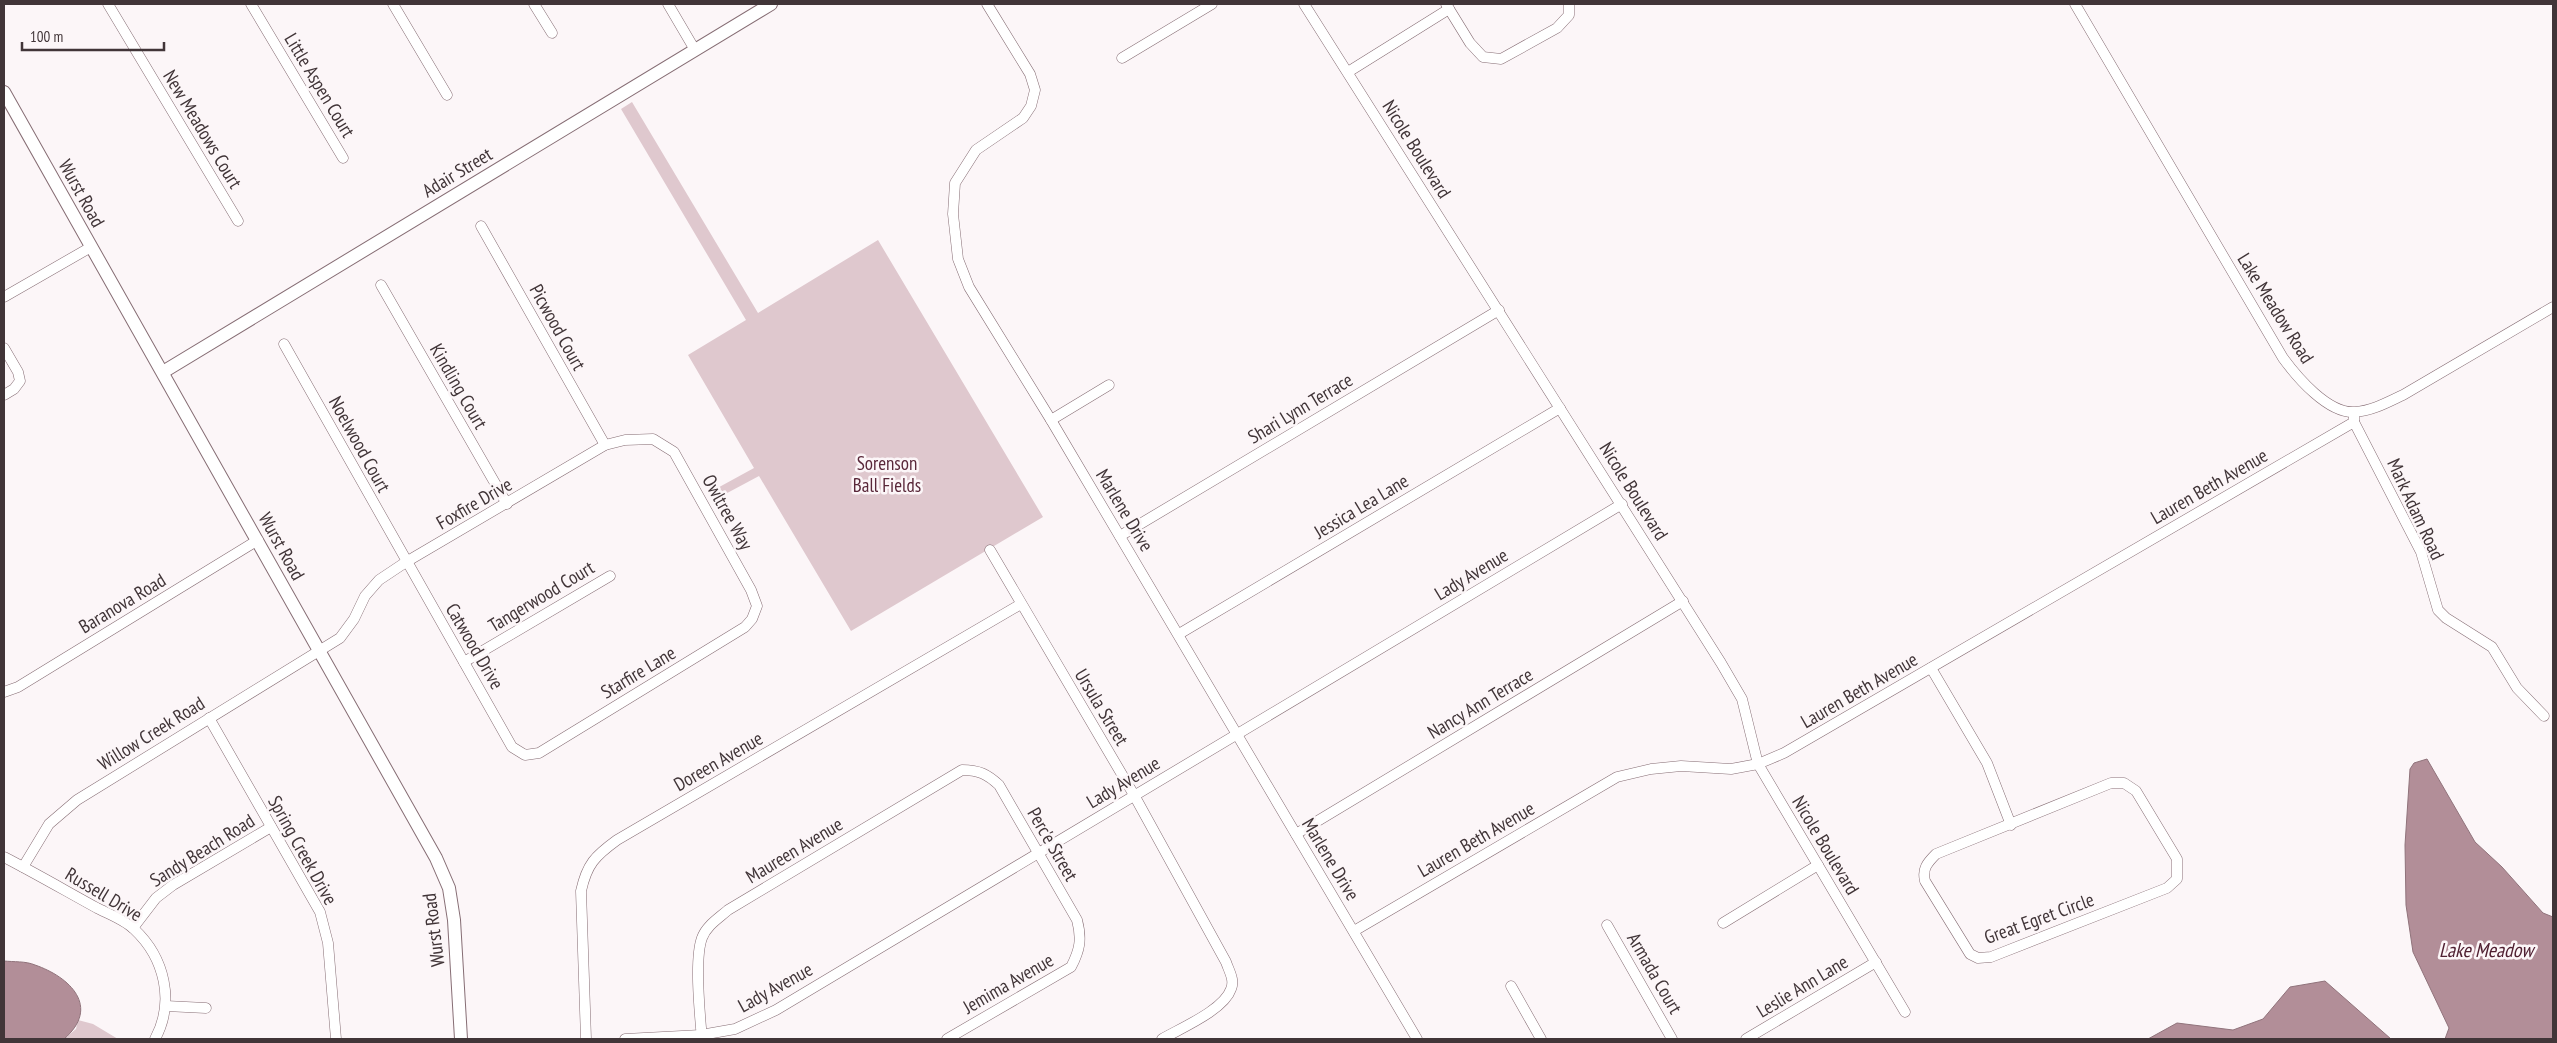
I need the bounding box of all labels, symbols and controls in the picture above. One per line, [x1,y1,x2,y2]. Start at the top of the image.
scale bar [22,20,165,52]
text: 100 m [30,27,63,46]
street label: Little Aspen Court [279,28,361,142]
street label: New Meadows Court [158,65,248,193]
street label: Nicole Boulevard [1377,96,1457,202]
street label: Adair Street [418,141,497,202]
street label: Wurst Road [54,155,110,231]
street label: Lake Meadow Road [2233,248,2319,368]
street label: Picwood Court [525,280,592,375]
street label: Kindling Court [425,339,493,434]
street label: Shari Lynn Terrace [1243,367,1357,449]
street label: Noelwood Court [324,392,397,497]
street label: Nicole Boulevard [1594,438,1674,544]
street label: Lauren Beth Avenue [2146,443,2272,529]
park label: Sorenson Ball Fields [853,451,921,497]
street label: Mark Adam Road [2382,455,2450,563]
street label: Marlene Drive [1091,464,1159,556]
street label: Jessica Lea Lane [1309,468,1413,544]
street label: Owltree Way [697,470,759,555]
street label: Foxfire Drive [432,472,516,534]
street label: Wurst Road [254,508,310,584]
street label: Lady Avenue [1430,543,1512,605]
street label: Tangerwood Court [484,555,599,637]
street label: Baranova Road [74,568,170,638]
street label: Catwood Drive [441,599,509,693]
street label: Starfire Lane [596,640,680,704]
street label: Lauren Beth Avenue [1796,647,1922,733]
street label: Nancy Ann Terrace [1423,662,1537,744]
street label: Ursula Street [1070,664,1135,750]
street label: Willow Creek Road [93,691,209,775]
street label: Doreen Avenue [669,726,767,796]
street label: Lady Avenue [1082,751,1164,813]
street label: Spring Creek Drive [263,791,343,909]
street label: Nicole Boulevard [1787,791,1865,899]
street label: Lauren Beth Avenue [1413,796,1539,882]
street label: Perc'e Street [1022,803,1084,886]
street label: Sandy Beach Road [145,808,259,892]
street label: Maureen Avenue [741,812,847,888]
street label: Marlene Drive [1297,813,1365,905]
street label: Russell Drive [61,862,147,926]
street label: Great Egret Circle [1981,887,2097,949]
street label: Wurst Road [417,892,449,968]
street label: Armada Court [1622,928,1688,1018]
water label: Lake Meadow [2439,937,2536,963]
street label: Jemima Avenue [958,947,1058,1019]
street label: Leslie Ann Lane [1752,949,1852,1023]
street label: Lady Avenue [733,957,817,1017]

